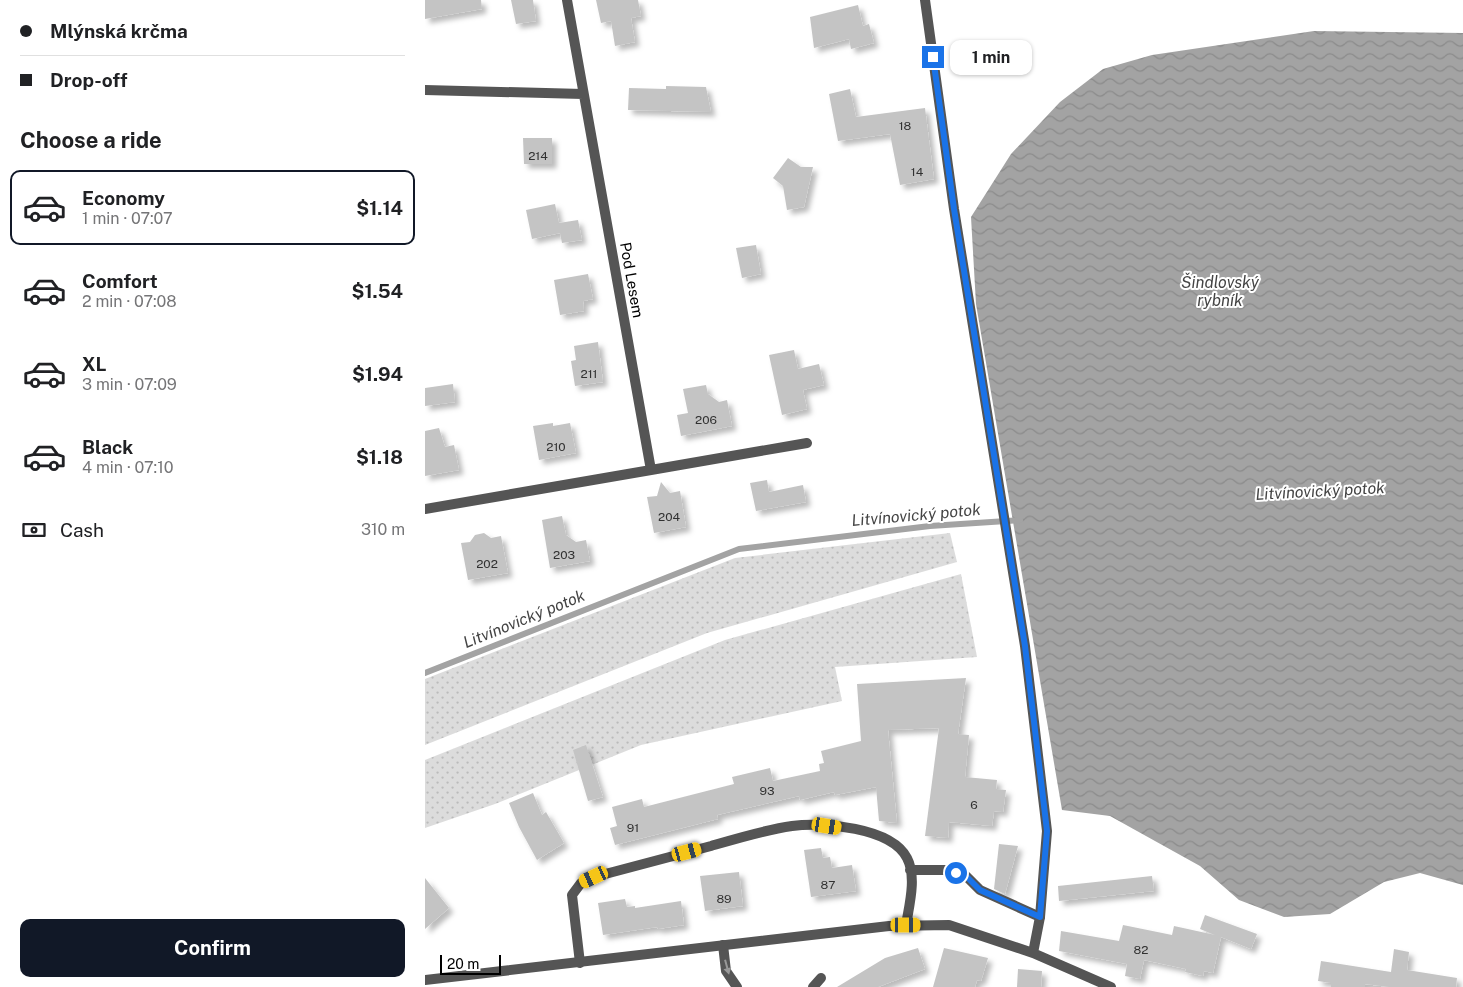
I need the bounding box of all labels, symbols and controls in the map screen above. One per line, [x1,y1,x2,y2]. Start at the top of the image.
text: Mlýnská krčma [50,20,188,42]
callout: 1 min [951,40,1033,74]
route end [922,46,944,68]
text: 1 min [972,48,1010,67]
text: Drop-off [50,69,127,91]
house number: 18 [899,119,912,133]
text: Choose a ride [20,127,162,153]
house number: 214 [528,149,548,163]
house number: 14 [911,165,924,179]
icon: car [22,185,67,230]
text: Economy [82,187,165,209]
text: $1.14 [356,197,403,219]
text: 1 min · 07:07 [82,209,173,228]
street label: Pod Lesem [617,241,647,319]
icon: car [22,268,67,313]
text: Comfort [82,270,158,292]
water label: Šindlovský rybník [1181,272,1260,310]
text: $1.54 [352,280,403,302]
text: 2 min · 07:08 [82,292,177,311]
icon: car [22,351,67,396]
text: XL [82,353,107,375]
text: $1.94 [352,363,403,385]
house number: 211 [581,367,597,381]
text: 3 min · 07:09 [82,375,177,394]
house number: 206 [695,413,717,427]
icon: car [22,434,67,479]
text: Black [82,436,133,458]
house number: 210 [546,440,566,454]
text: $1.18 [356,446,403,468]
text: 4 min · 07:10 [82,458,173,477]
water label: Litvínovický potok [1255,478,1386,504]
water label: Litvínovický potok [851,500,982,530]
house number: 204 [658,510,680,524]
icon: cash [20,516,48,544]
text: Cash [60,519,104,541]
text: 310 m [361,520,405,539]
house number: 203 [553,548,575,562]
house number: 202 [476,557,498,571]
water label: Litvínovický potok [460,586,588,652]
house number: 93 [760,784,774,798]
house number: 6 [970,798,978,812]
car [811,816,842,836]
house number: 91 [627,821,639,835]
car [670,841,703,863]
route start [945,862,967,884]
car [577,864,610,890]
house number: 87 [821,878,835,892]
house number: 89 [716,892,732,906]
car [891,918,921,933]
button: Confirm [20,919,405,977]
house number: 82 [1134,943,1148,957]
scale bar [440,952,501,975]
text: 20 m [447,956,479,972]
one-way arrow [723,959,731,975]

